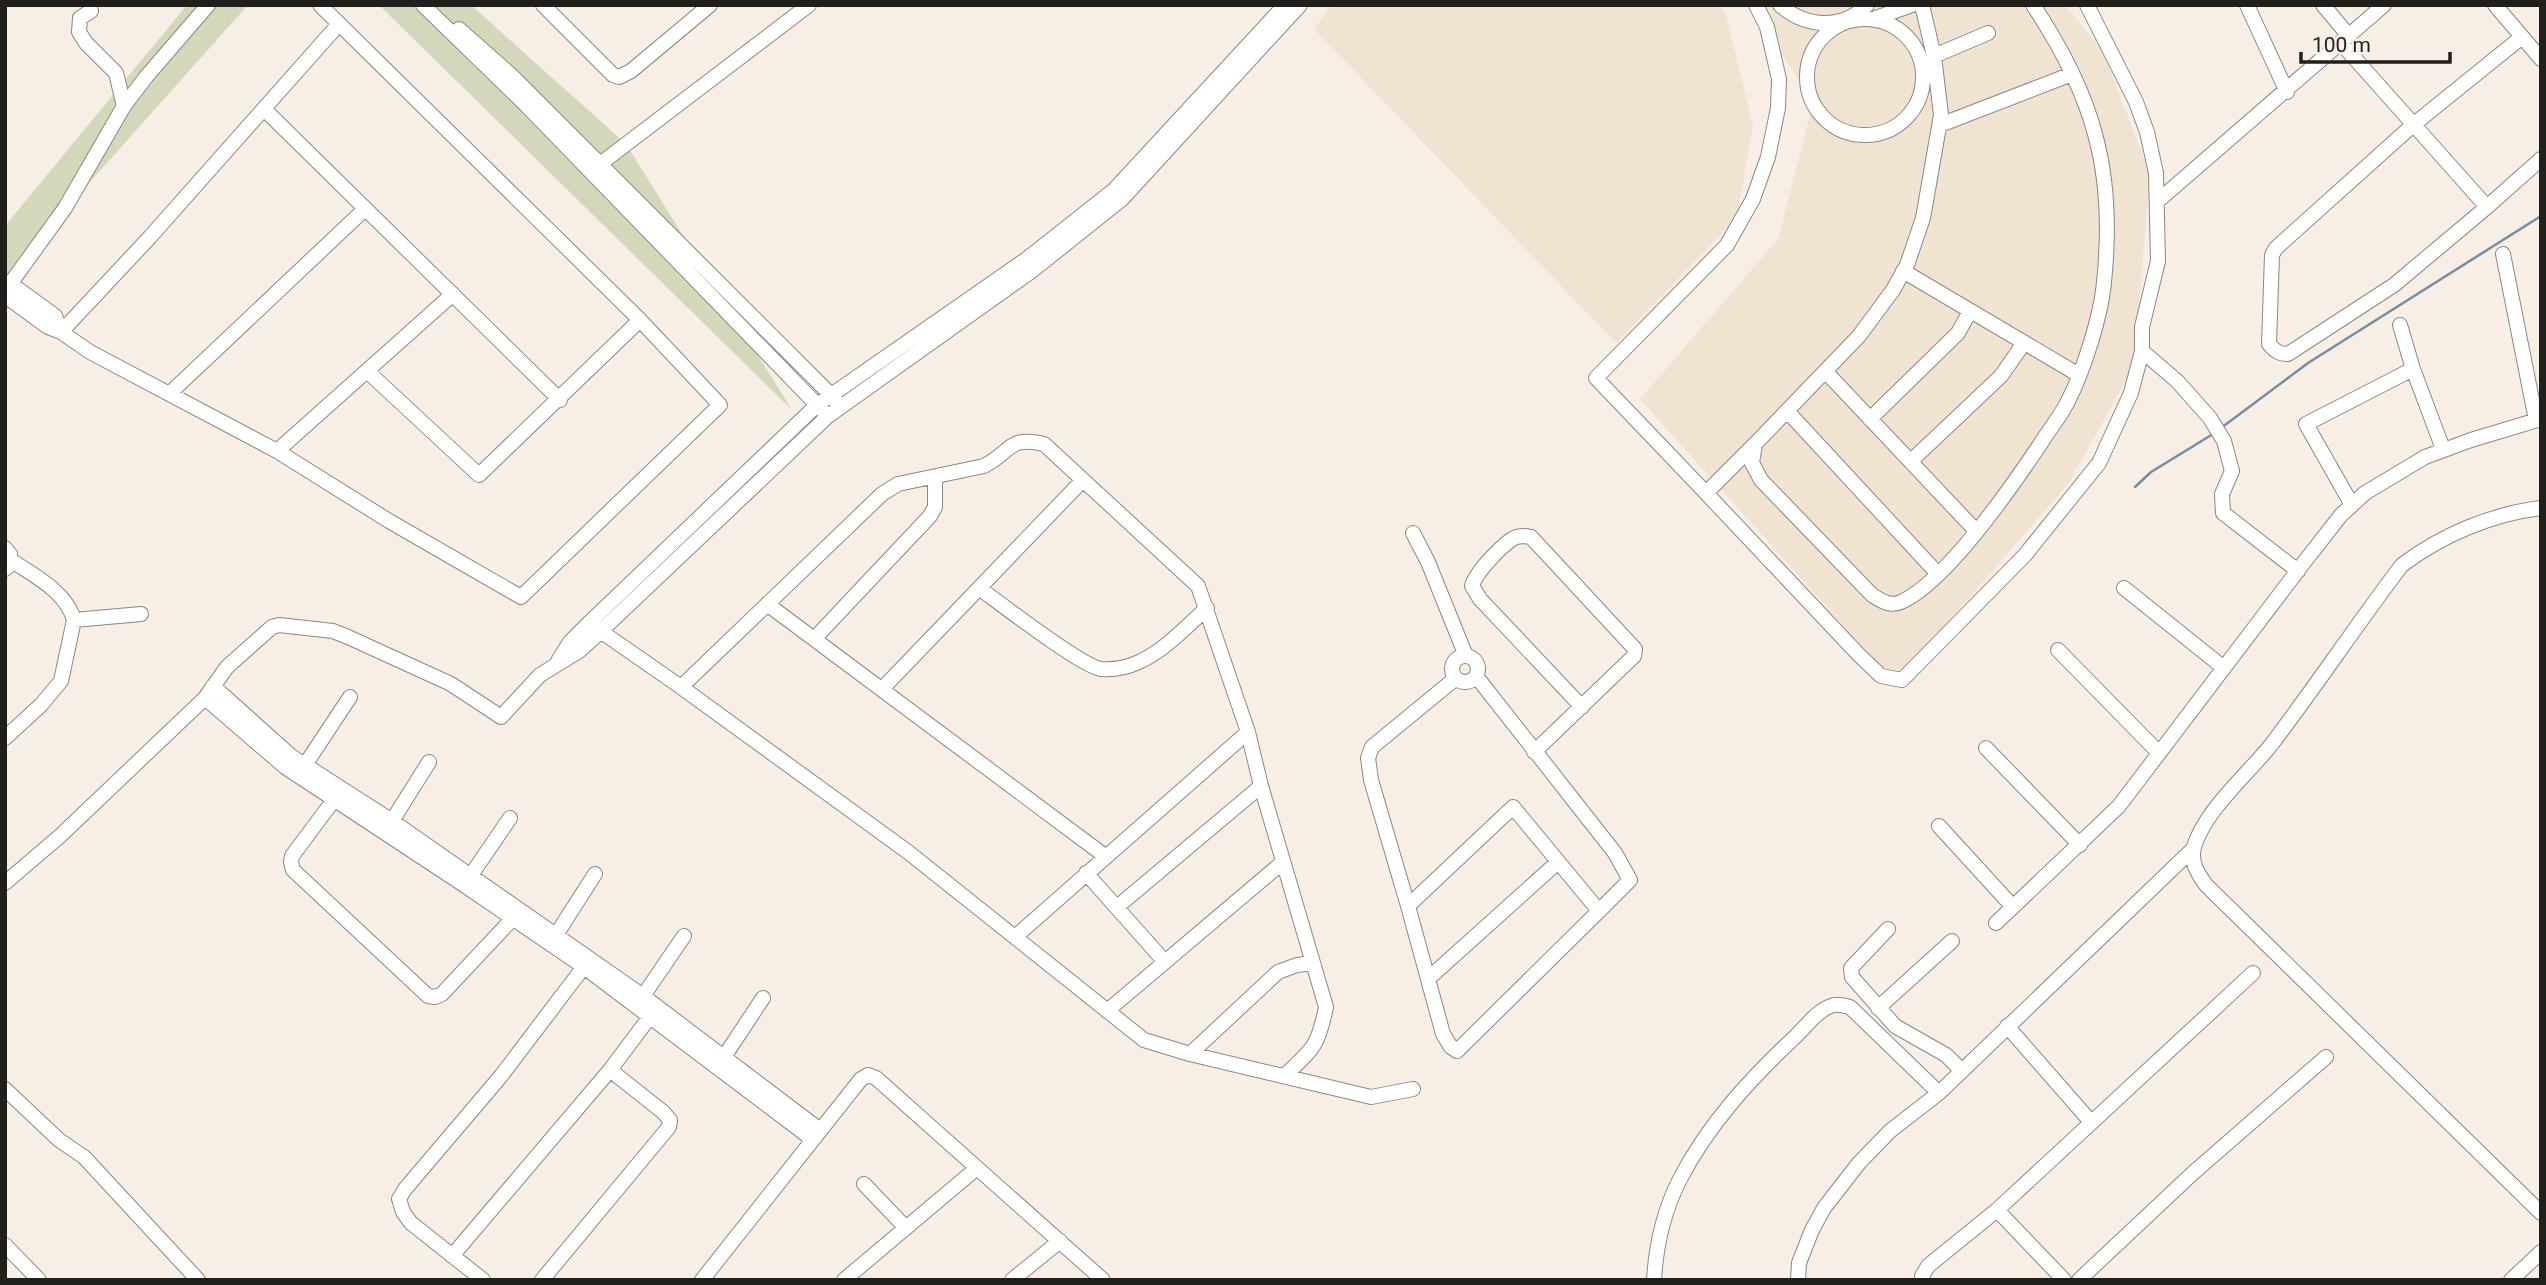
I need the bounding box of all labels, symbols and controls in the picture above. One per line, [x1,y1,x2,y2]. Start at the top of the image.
scale bar [2301,21,2450,65]
text: 100 m [2312,33,2371,57]

